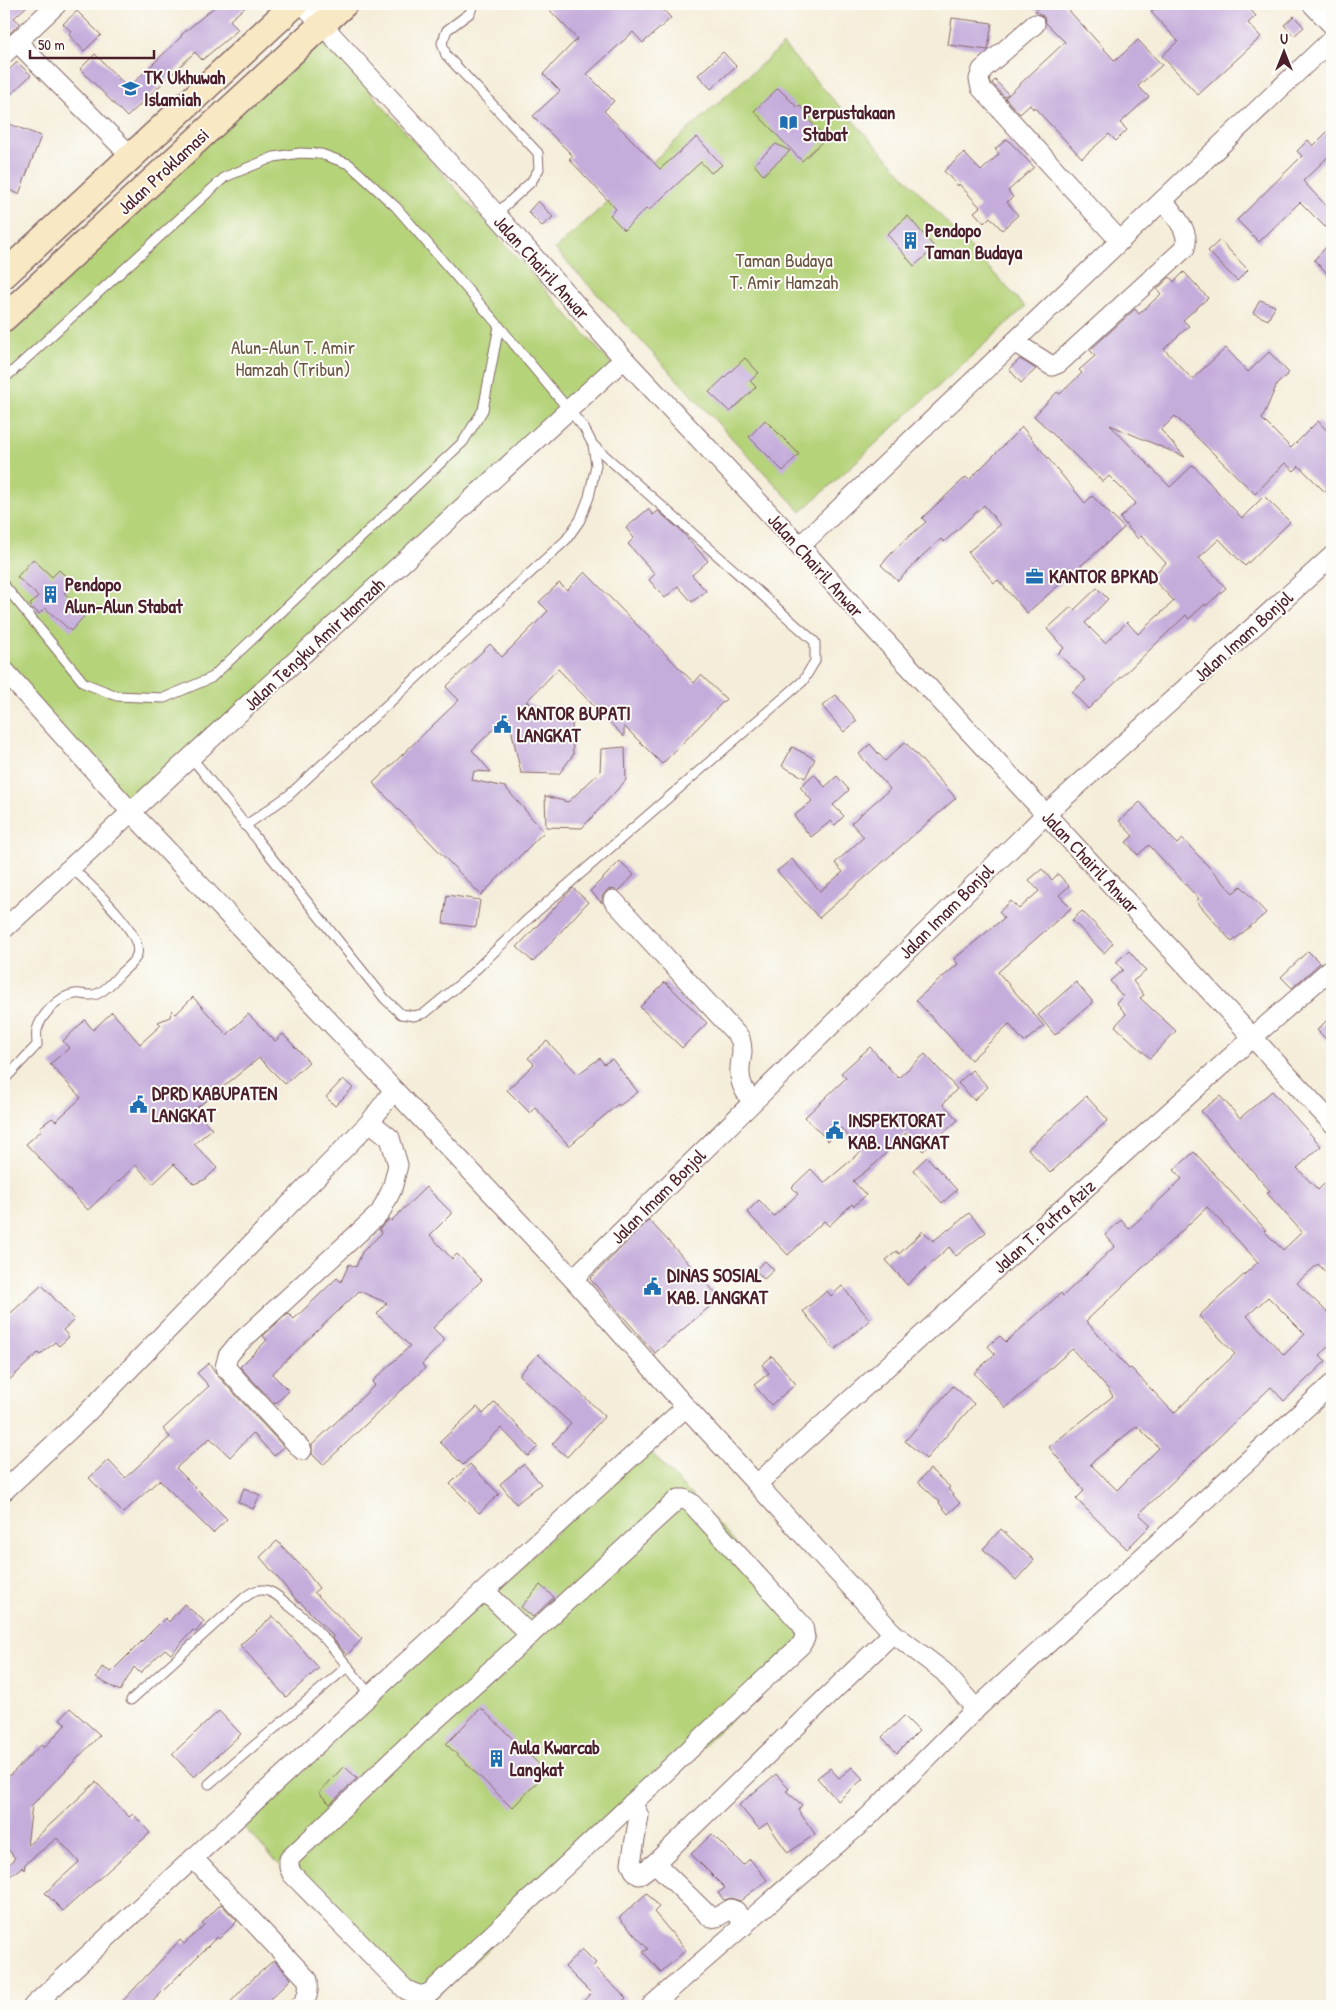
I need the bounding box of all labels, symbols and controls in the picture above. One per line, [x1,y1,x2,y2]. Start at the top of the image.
scale bar [30,28,154,60]
north arrow [1258,28,1308,78]
text: U [1280,29,1288,48]
text: 50 m [38,34,65,55]
place label: TK Ukhuwah Islamiah [143,64,225,112]
school or university icon: TK Ukhuwah Islamiah [120,78,140,98]
place label: Perpustakaan Stabat [803,99,896,147]
library icon: Perpustakaan Stabat [779,113,799,133]
street label: Jalan Proklamasi [112,122,214,220]
street label: Jalan Chairil Anwar [488,209,596,325]
place label: Pendopo Taman Budaya [924,217,1023,266]
building icon: Pendopo Taman Budaya [901,231,921,251]
park label: Taman Budaya T. Amir Hamzah [730,247,838,295]
park label: Alun-Alun T. Amir Hamzah (Tribun) [231,334,356,382]
street label: Jalan Chairil Anwar [762,507,870,623]
place label: KANTOR BPKAD [1049,563,1159,589]
office icon: KANTOR BPKAD [1025,566,1045,586]
place label: Pendopo Alun-Alun Stabat [65,571,184,619]
street label: Jalan Tengku Amir Hamzah [238,572,390,716]
street label: Jalan Imam Bonjol [1188,584,1299,688]
building icon: Pendopo Alun-Alun Stabat [41,585,61,605]
place label: KANTOR BUPATI LANGKAT [517,700,631,748]
public building icon: KANTOR BUPATI LANGKAT [493,714,513,734]
street label: Jalan Chairil Anwar [1036,805,1146,920]
street label: Jalan Imam Bonjol [893,857,1000,964]
place label: DPRD KABUPATEN LANGKAT [152,1080,277,1128]
public building icon: DPRD KABUPATEN LANGKAT [128,1094,148,1114]
place label: INSPEKTORAT KAB. LANGKAT [848,1107,950,1155]
public building icon: INSPEKTORAT KAB. LANGKAT [824,1121,844,1141]
street label: Jalan Imam Bonjol [605,1142,712,1249]
street label: Jalan T. Putra Aziz [987,1173,1101,1279]
place label: DINAS SOSIAL KAB. LANGKAT [667,1262,769,1310]
public building icon: DINAS SOSIAL KAB. LANGKAT [643,1276,663,1296]
place label: Aula Kwarcab Langkat [510,1734,600,1783]
building icon: Aula Kwarcab Langkat [486,1748,506,1768]

